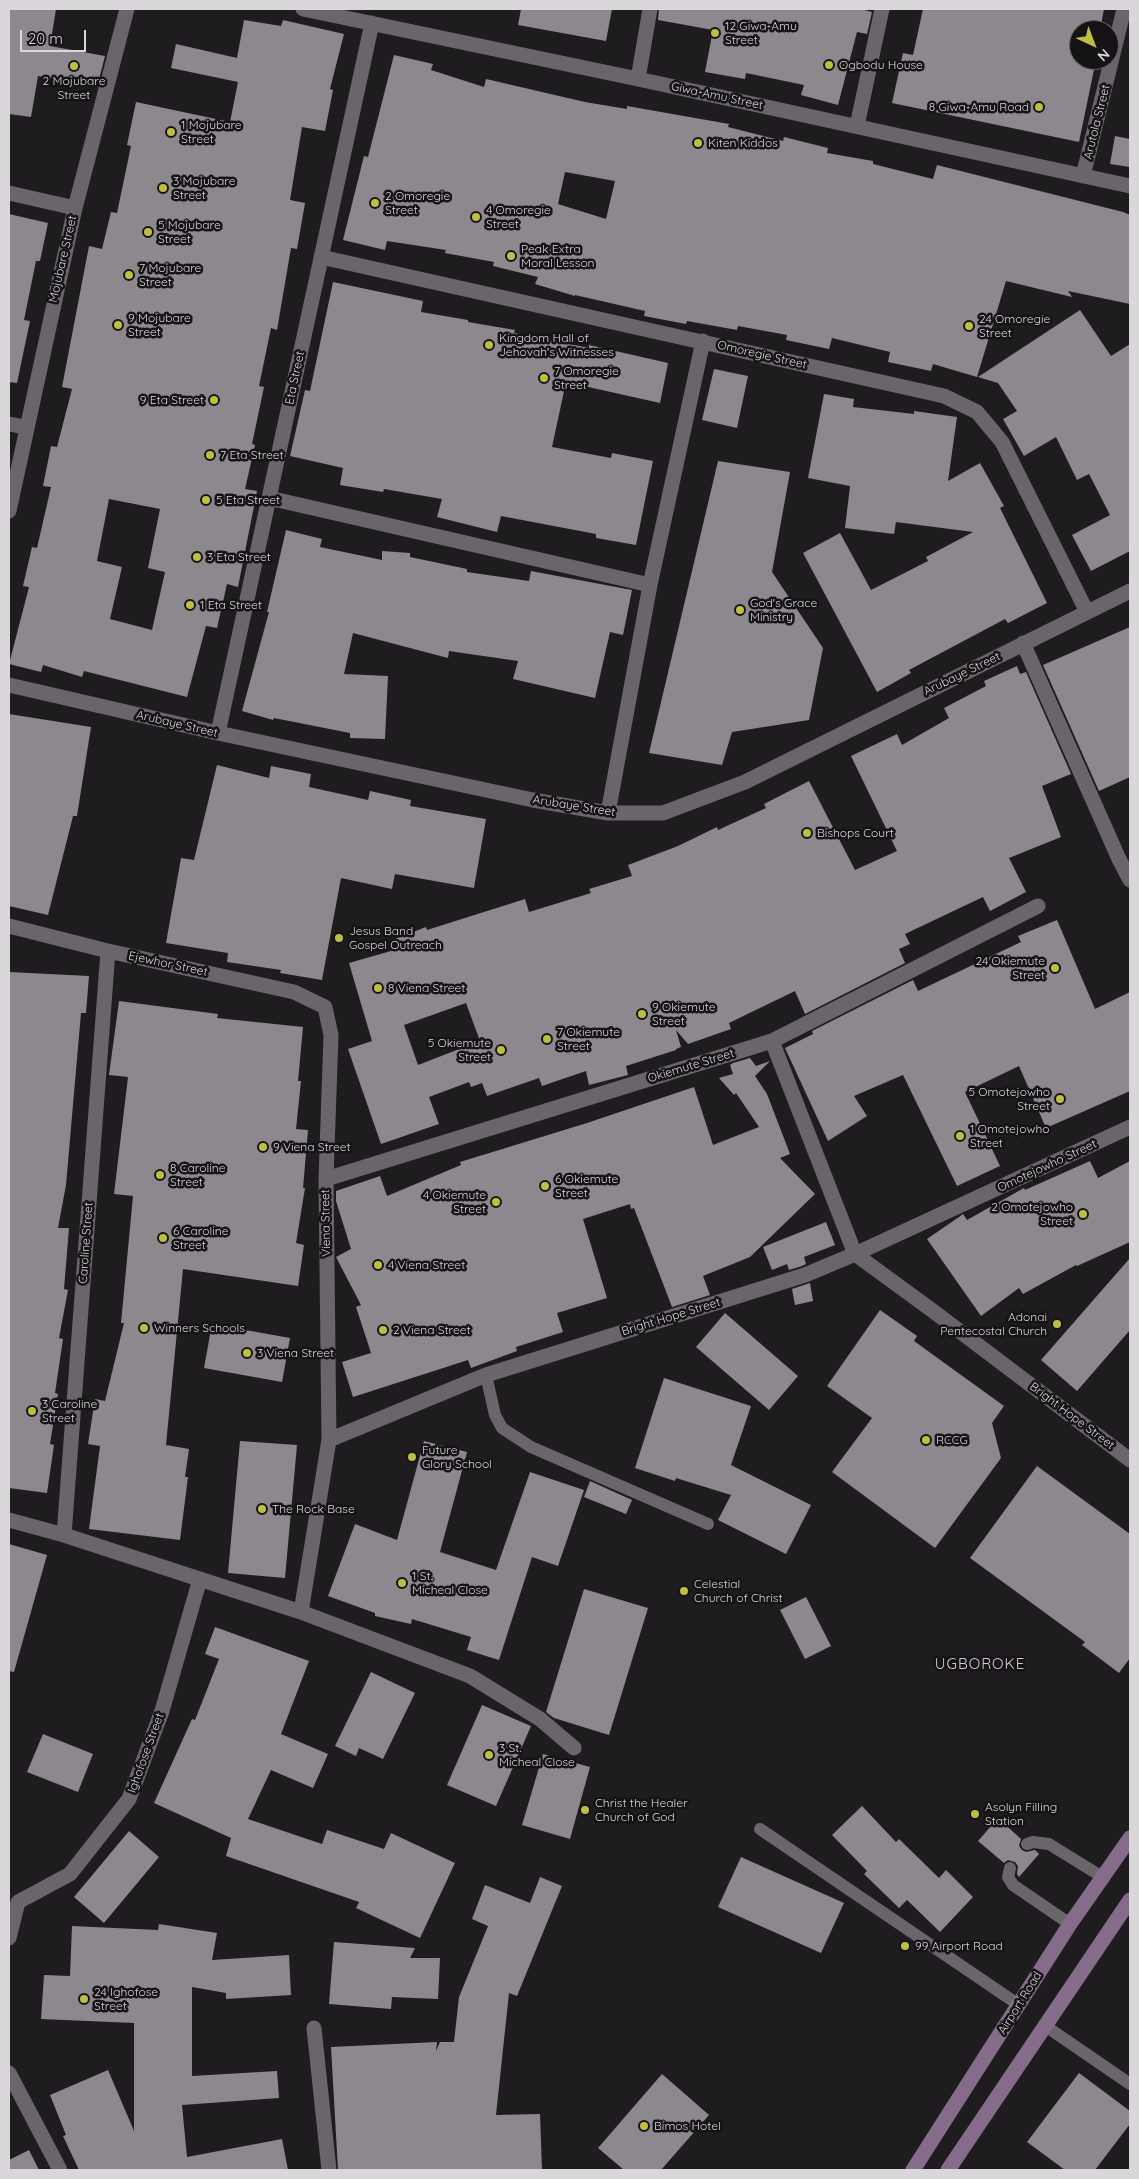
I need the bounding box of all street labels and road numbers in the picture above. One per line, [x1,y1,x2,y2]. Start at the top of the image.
street label: Giwa-Amu Street [670,79,764,113]
street label: Arutola Street [1081,83,1113,161]
street label: Mojubare Street [46,214,80,304]
street label: Omoregie Street [716,338,808,372]
street label: Eta Street [282,350,308,406]
street label: Arubaye Street [921,649,1003,699]
street label: Arubaye Street [135,708,219,740]
street label: Arubaye Street [532,792,616,820]
street label: Ejewhor Street [127,949,209,979]
street label: Okiemute Street [646,1046,736,1086]
street label: Omotejowho Street [995,1137,1099,1195]
street label: Viena Street [318,1189,334,1257]
street label: Caroline Street [76,1202,96,1284]
street label: Bright Hope Street [620,1295,722,1339]
street label: Bright Hope Street [1027,1379,1117,1453]
street label: Ighofose Street [125,1711,167,1795]
street label: Airport Road [995,1969,1045,2037]

